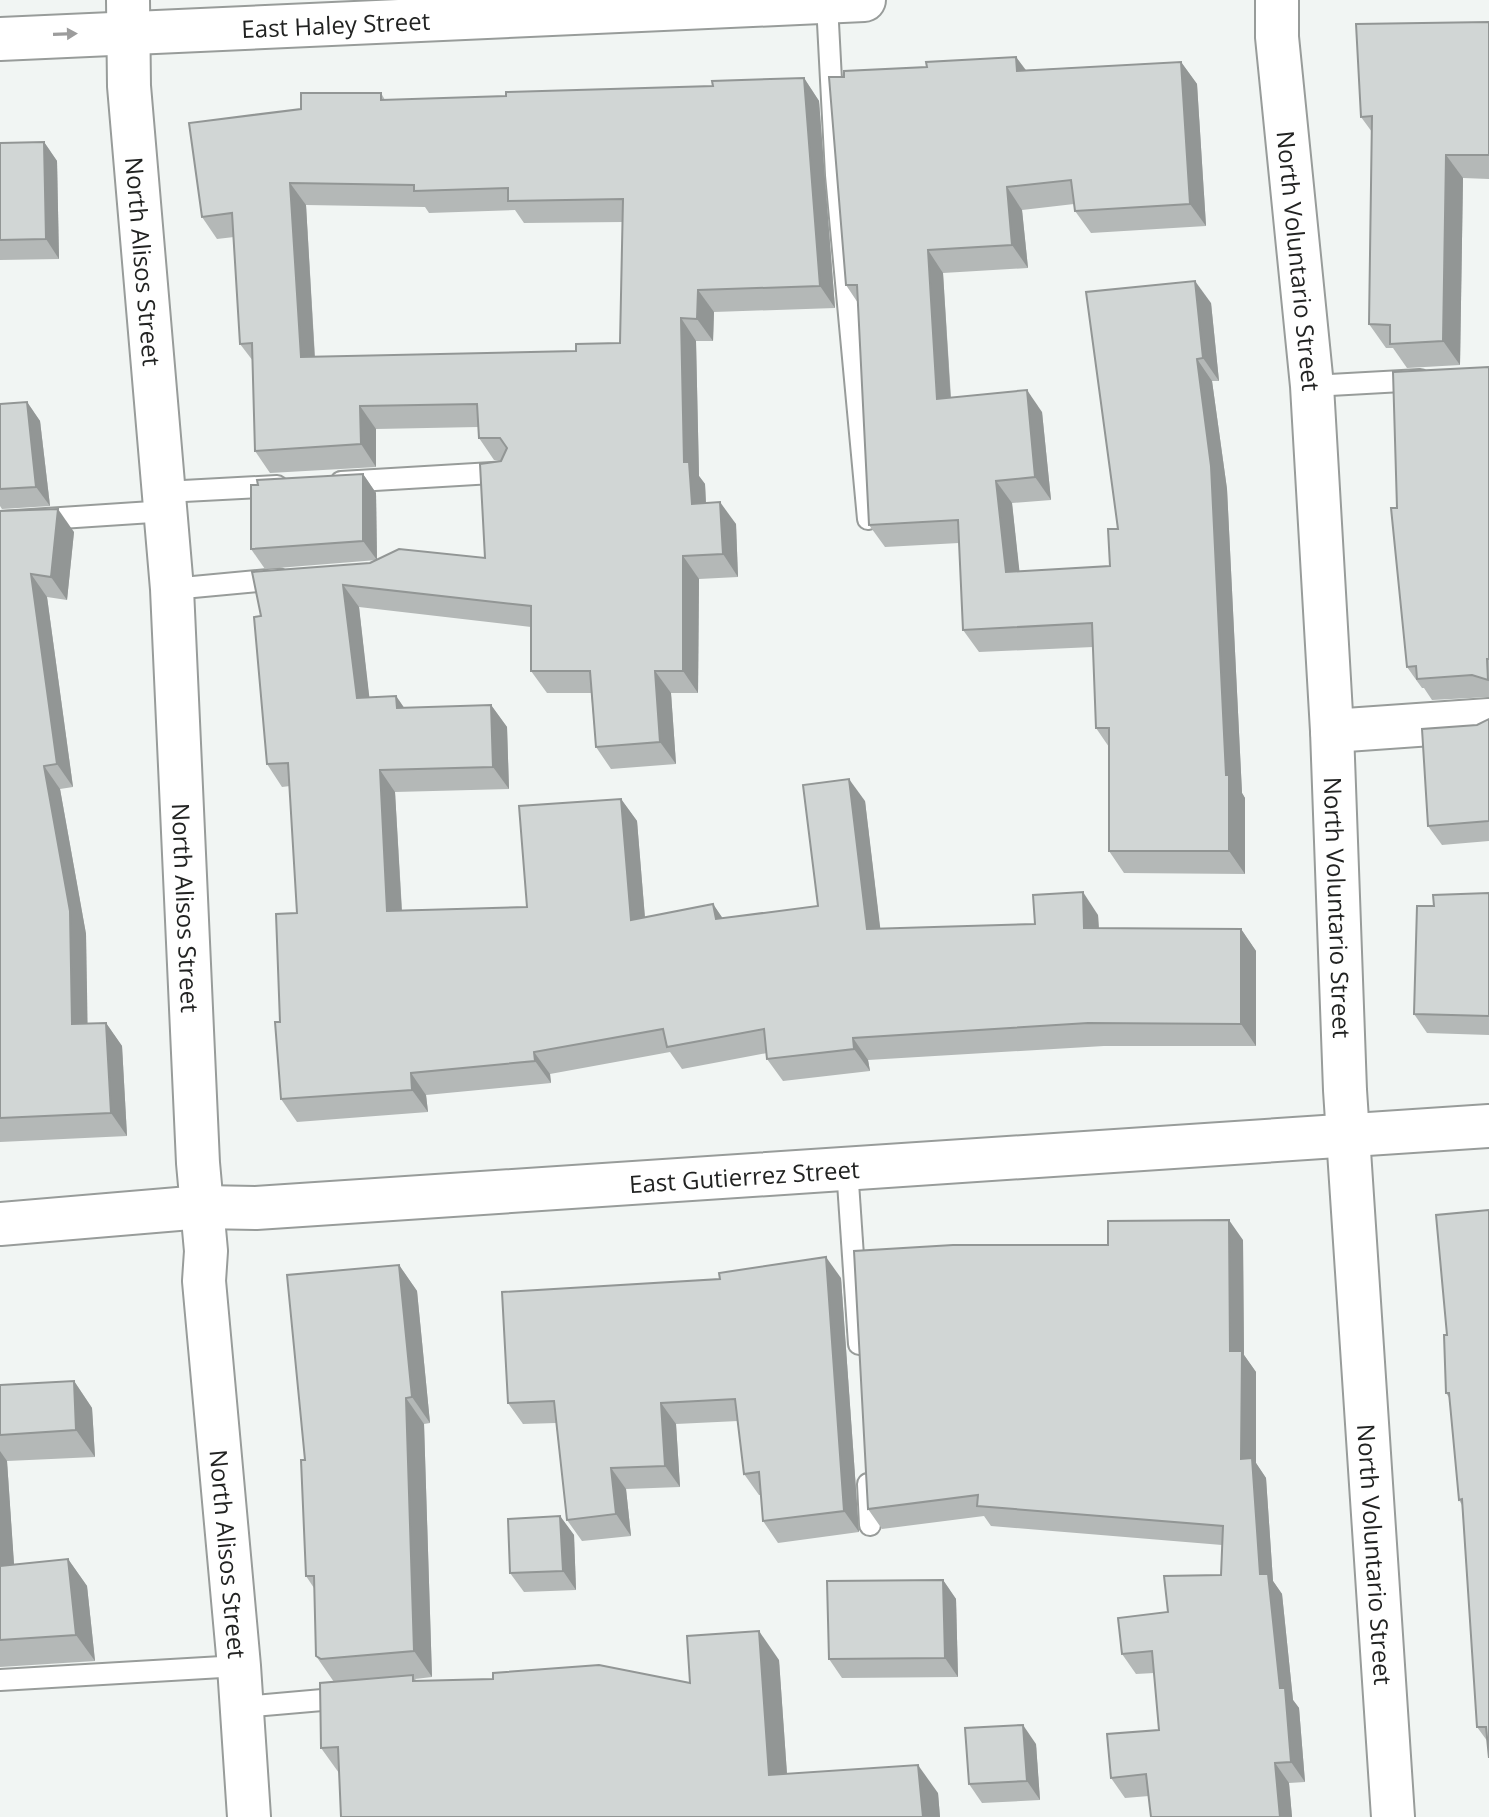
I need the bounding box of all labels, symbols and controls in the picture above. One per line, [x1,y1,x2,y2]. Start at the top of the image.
street label: East Haley Street [241,3,431,45]
one-way arrow [53,28,78,41]
street label: North Voluntario Street [1270,129,1329,392]
street label: North Alisos Street [119,155,169,367]
street label: North Voluntario Street [1317,776,1360,1039]
street label: North Alisos Street [165,802,208,1013]
street label: East Gutierrez Street [628,1151,860,1200]
street label: North Voluntario Street [1351,1423,1401,1686]
street label: North Alisos Street [203,1448,255,1660]

